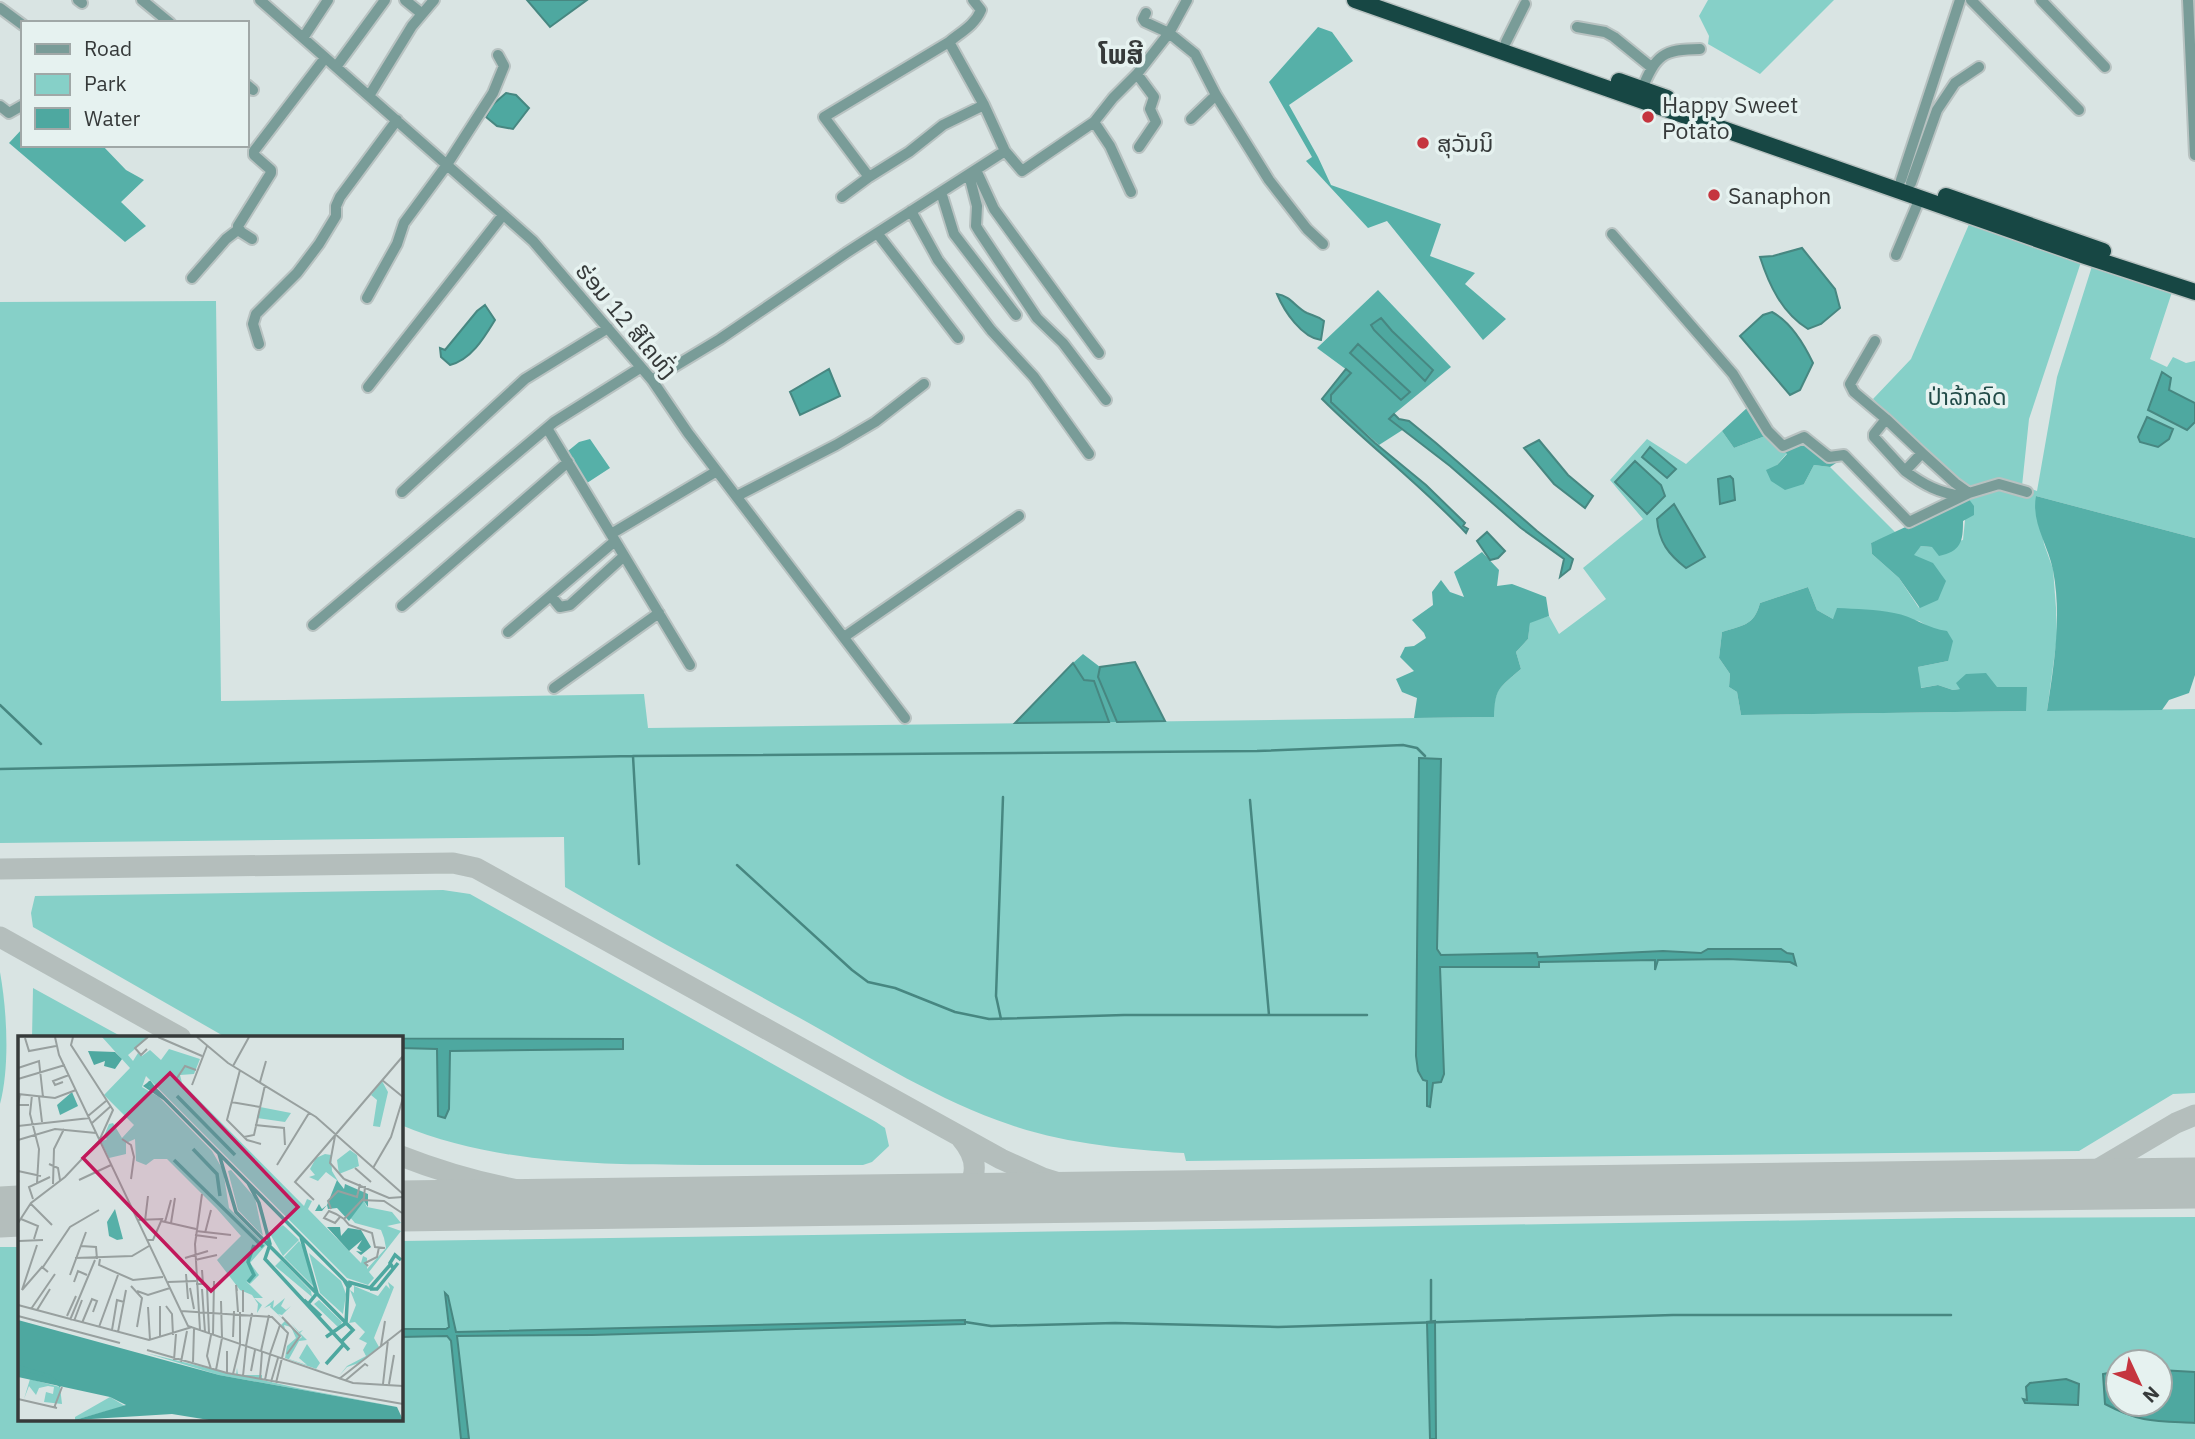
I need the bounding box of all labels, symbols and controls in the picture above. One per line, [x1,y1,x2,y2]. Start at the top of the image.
legend [21,21,248,147]
text: Road [84,34,132,62]
district label: ໂພສີ [1098,37,1143,71]
text: Park [84,69,127,97]
place label: Happy Sweet Potato [1662,89,1798,145]
text: Water [84,104,141,132]
marker: Happy Sweet Potato [1640,109,1656,125]
place label: ສຸວັນນິ [1437,128,1493,159]
marker: ສຸວັນນິ [1415,135,1431,151]
place label: Sanaphon [1728,180,1831,210]
marker: Sanaphon [1706,187,1722,203]
street label: ຮ່ອມ 12 ສີໄຄທົ່ງ [570,256,684,384]
park label: ປ່າລ້ກລົດ [1927,381,2007,411]
inset map [18,1036,402,1422]
north arrow [2104,1348,2174,1418]
text: N [2138,1382,2165,1408]

